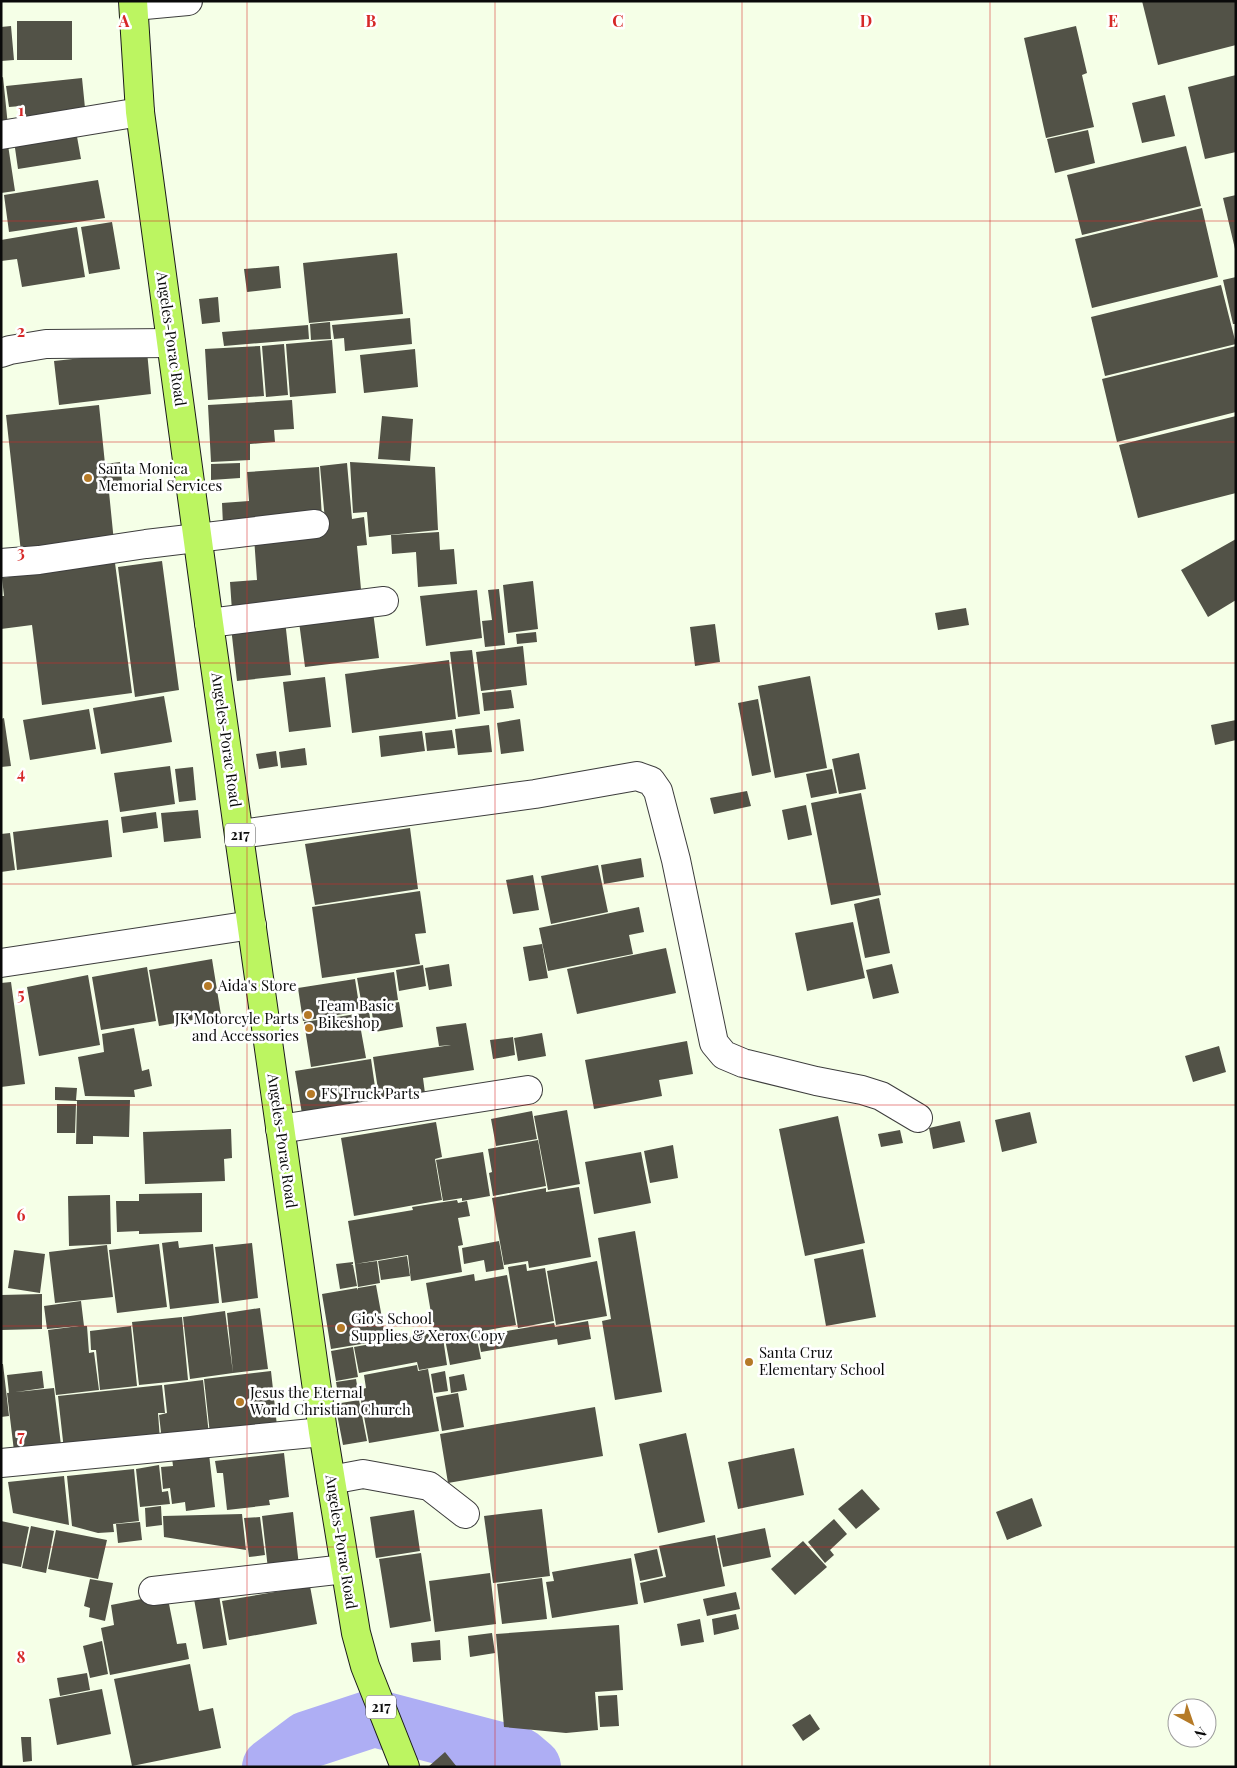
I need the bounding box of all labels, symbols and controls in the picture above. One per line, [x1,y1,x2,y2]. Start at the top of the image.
text: A [118,10,130,31]
text: B [366,10,377,31]
text: C [612,10,624,31]
text: D [860,10,872,31]
text: E [1108,10,1118,31]
text: 1 [18,99,24,120]
street label: Angeles-Porac Road [153,269,191,408]
text: 2 [17,320,25,341]
place label: Santa Monica Memorial Services [98,458,222,495]
marker: Santa Monica Memorial Services [82,472,94,484]
text: 3 [17,541,25,562]
street label: Angeles-Porac Road [208,670,246,809]
text: 4 [17,762,25,783]
road number: 217 [225,824,255,846]
place label: Aida's Store [217,975,297,995]
marker: Aida's Store [202,980,214,992]
text: 5 [17,983,25,1004]
place label: Team Basic Bikeshop [318,995,394,1032]
place label: JK Motorcyle Parts and Accessories [174,1008,299,1045]
marker: Team Basic Bikeshop [302,1009,314,1021]
marker: JK Motorcyle Parts and Accessories [303,1022,315,1034]
street label: Angeles-Porac Road [264,1071,302,1210]
place label: FS Truck Parts [321,1083,420,1103]
marker: FS Truck Parts [305,1088,317,1100]
text: 6 [17,1204,26,1225]
place label: Gio's School Supplies & Xerox Copy [351,1308,505,1345]
marker: Gio's School Supplies & Xerox Copy [335,1322,347,1334]
place label: Santa Cruz Elementary School [759,1342,885,1379]
marker: Santa Cruz Elementary School [743,1356,755,1368]
place label: Jesus the Eternal World Christian Church [249,1382,411,1419]
marker: Jesus the Eternal World Christian Church [234,1396,246,1408]
text: 7 [17,1425,25,1446]
street label: Angeles-Porac Road [321,1472,363,1611]
text: 8 [17,1646,26,1667]
road number: 217 [366,1695,396,1718]
north arrow [1167,1698,1217,1748]
text: N [1191,1723,1211,1744]

